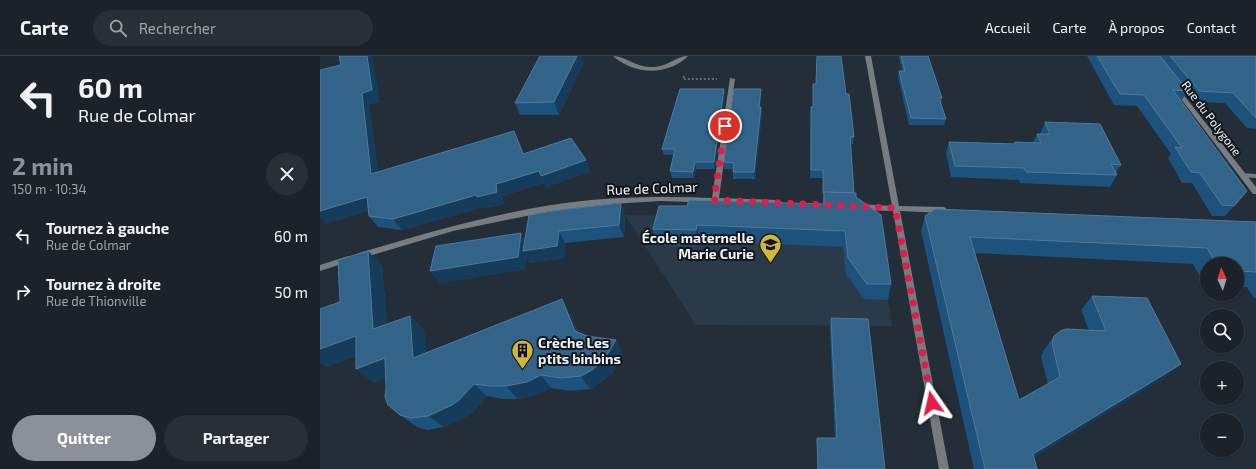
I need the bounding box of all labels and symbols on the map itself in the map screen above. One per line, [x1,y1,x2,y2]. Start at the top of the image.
street label: Rue du Polygone [1179,78,1245,158]
pin [708,109,742,143]
street label: Rue de Colmar [606,178,698,198]
place label: École maternelle Marie Curie [642,229,754,262]
school or university icon: École maternelle Marie Curie [757,232,783,265]
north arrow [1200,257,1244,301]
place label: Crèche Les ptits binbins [538,334,621,367]
building icon: Crèche Les ptits binbins [509,337,535,370]
position arrow [911,382,953,424]

